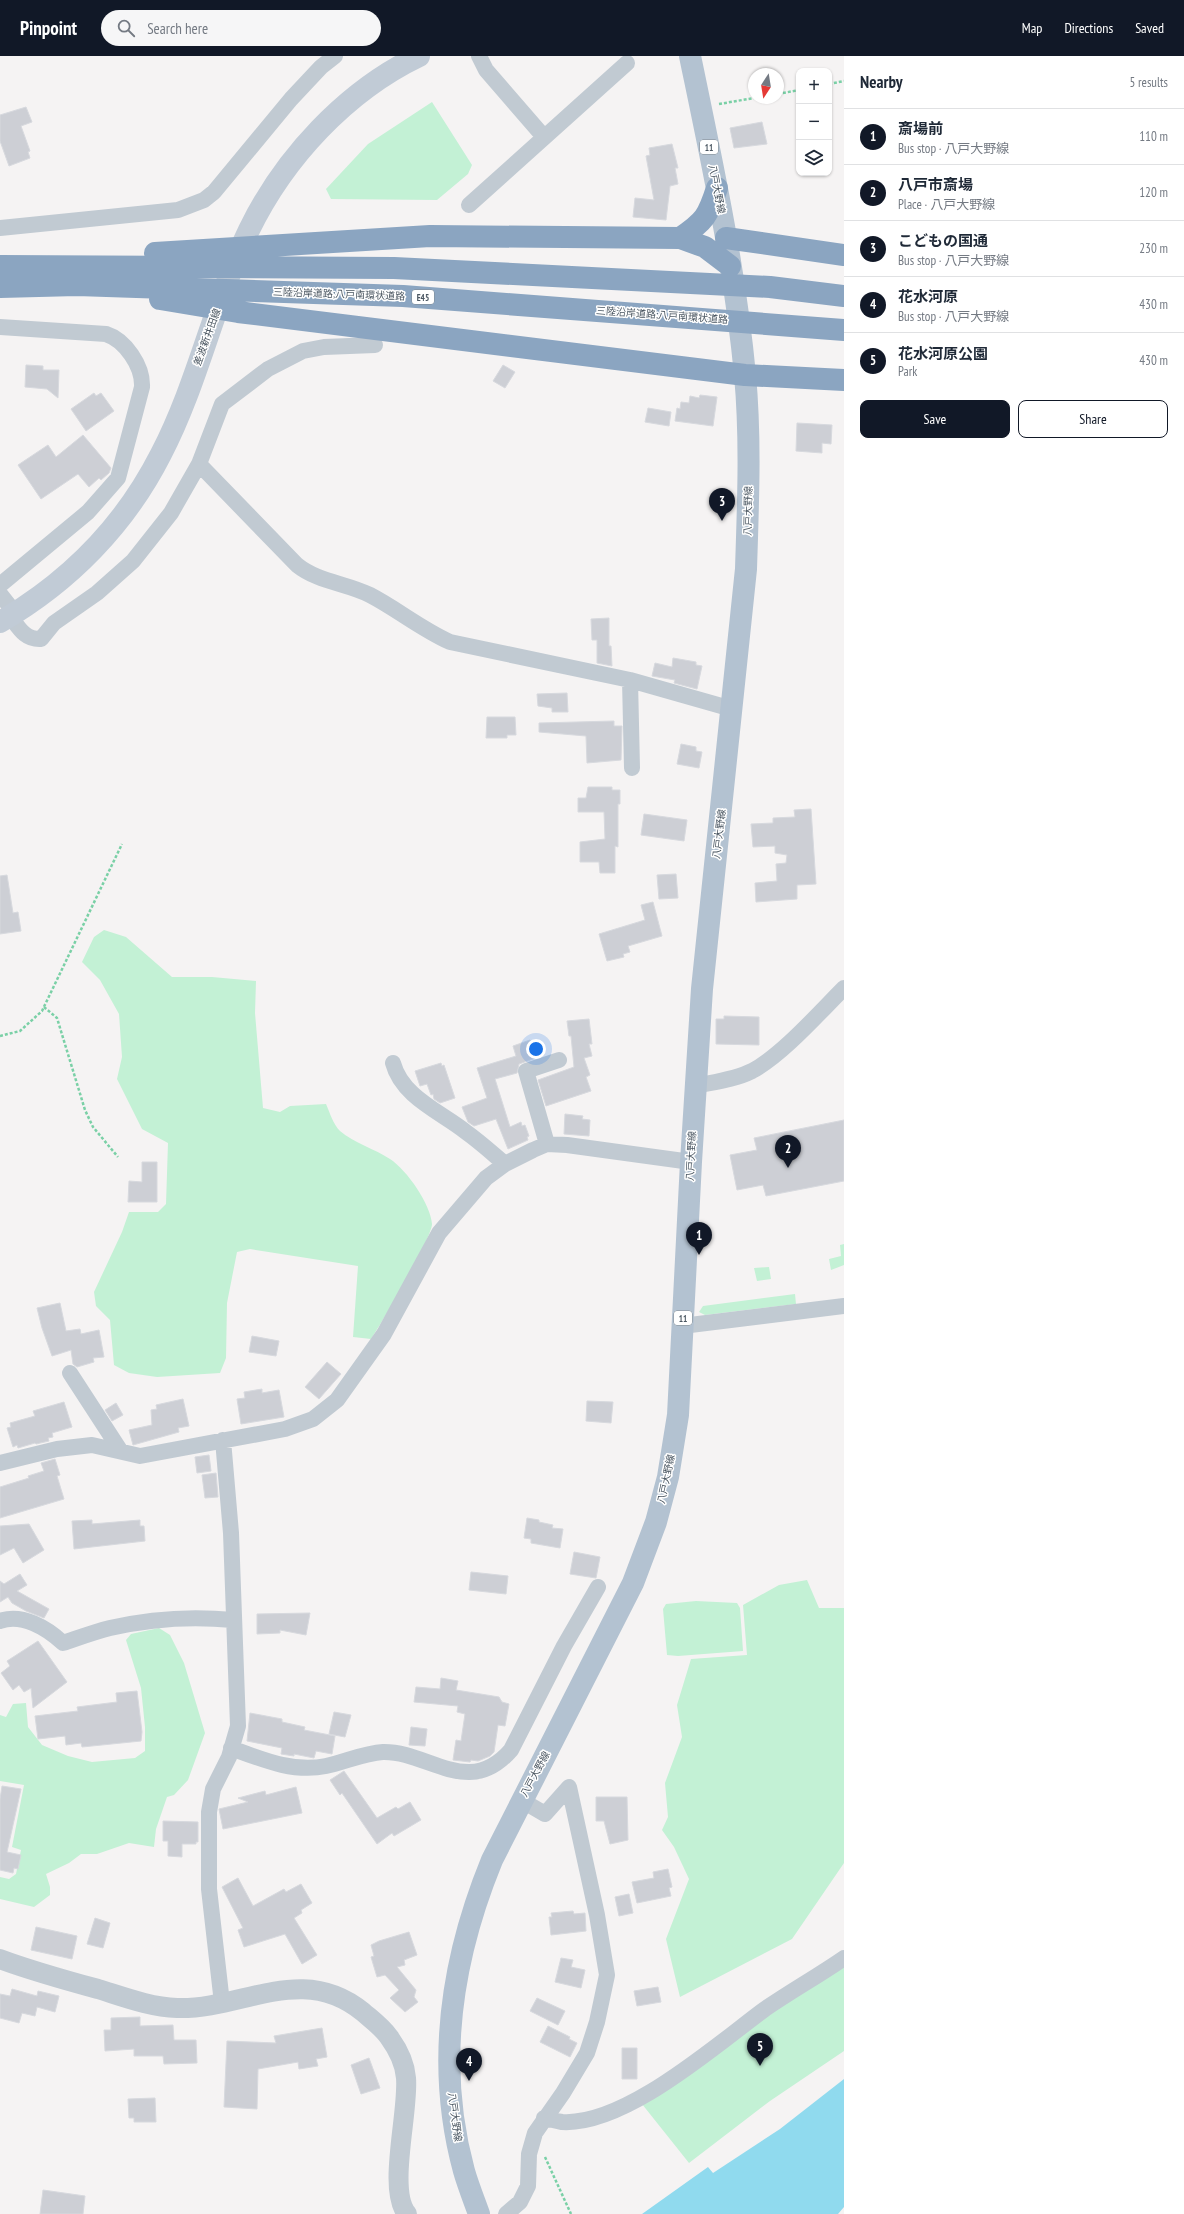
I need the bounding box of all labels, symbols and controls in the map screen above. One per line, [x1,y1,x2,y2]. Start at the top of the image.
search box [101,10,381,46]
text: Pinpoint [20,16,77,40]
icon: search [115,17,137,39]
text: Search here [147,19,208,38]
text: Map [1022,19,1042,37]
text: Directions [1064,19,1113,37]
text: Saved [1135,19,1164,37]
north arrow [748,68,784,104]
map controls [796,68,832,176]
button: + [796,68,832,104]
text: Nearby [860,71,903,93]
text: 5 results [1129,74,1168,91]
button: − [796,104,832,140]
text: 斎場前 [898,119,943,138]
text: 1 [870,128,876,145]
text: 110 m [1139,128,1168,145]
road number: 11 [700,140,718,154]
button: layers [796,140,832,176]
text: Bus stop · 八戸大野線 [898,140,1009,157]
street label: 八戸大野線 [706,163,728,215]
text: 八戸市斎場 [898,175,973,194]
text: 2 [870,184,876,201]
text: 120 m [1139,184,1168,201]
text: Place · 八戸大野線 [898,196,995,213]
text: こどもの国通 [898,231,988,250]
text: 3 [870,240,876,257]
text: 230 m [1139,240,1168,257]
text: Bus stop · 八戸大野線 [898,252,1009,269]
street label: 三陸沿岸道路;八戸南環状道路 [273,285,405,303]
text: 花水河原 [898,287,958,306]
road number: E45 [412,290,434,304]
text: 4 [870,296,876,313]
text: 430 m [1139,296,1168,313]
street label: 三陸沿岸道路;八戸南環状道路 [596,304,728,326]
street label: 差波新井田線 [191,307,223,367]
text: Bus stop · 八戸大野線 [898,308,1009,325]
text: 花水河原公園 [898,344,988,363]
text: 5 [870,352,876,369]
text: 430 m [1139,352,1168,369]
text: Park [898,363,917,380]
button: Save [860,400,1010,438]
button: Share [1018,400,1168,438]
street label: 八戸大野線 [741,486,755,536]
pin: 3 [709,488,735,521]
street label: 八戸大野線 [710,808,728,860]
your location [526,1039,546,1059]
street label: 八戸大野線 [683,1131,699,1181]
pin: 2 [775,1135,801,1168]
pin: 1 [686,1222,712,1255]
road number: 11 [674,1311,692,1325]
street label: 八戸大野線 [654,1453,678,1505]
street label: 八戸大野線 [518,1749,552,1799]
pin: 5 [747,2033,773,2066]
pin: 4 [456,2048,482,2081]
street label: 八戸大野線 [445,2091,465,2143]

